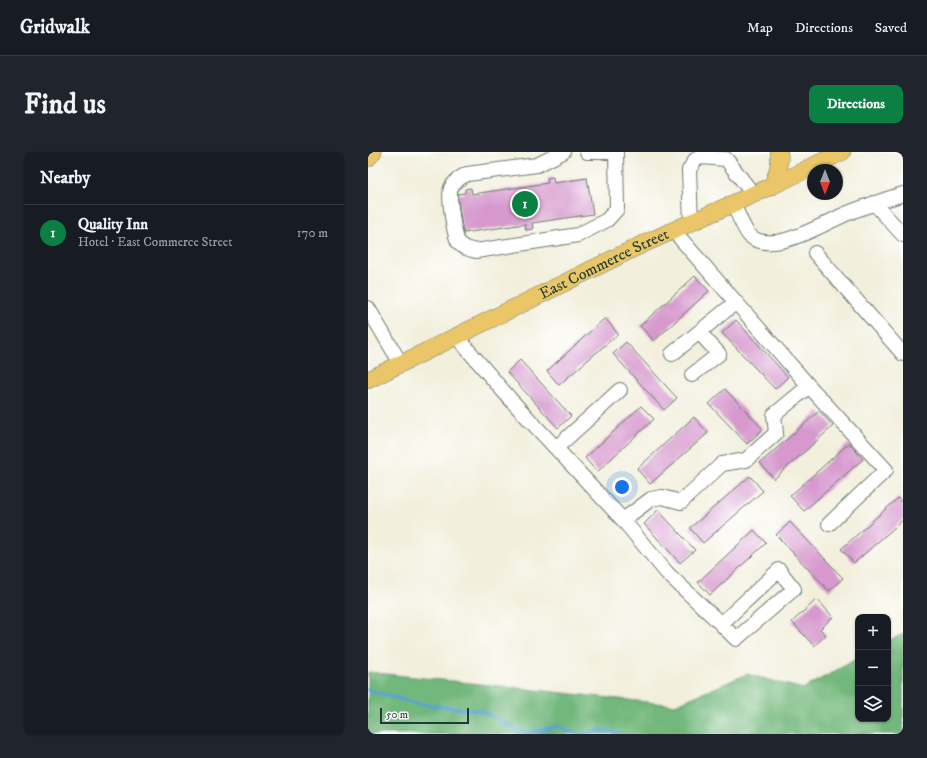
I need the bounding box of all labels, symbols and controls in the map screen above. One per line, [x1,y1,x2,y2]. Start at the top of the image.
text: Gridwalk [20,16,90,39]
text: Map [747,19,773,37]
text: Directions [795,19,853,37]
text: Saved [875,19,907,37]
button: Directions [809,85,903,123]
text: Find us [24,87,106,122]
north arrow [807,164,843,200]
text: Nearby [40,167,90,189]
pin: 1 [512,189,538,219]
text: Quality Inn [78,215,148,234]
street label: East Commerce Street [536,224,672,304]
text: 1 [51,225,55,241]
text: 170 m [297,225,328,241]
text: Hotel · East Commerce Street [78,234,232,250]
your location [612,477,632,497]
map controls [855,614,891,722]
button: + [855,614,891,650]
button: − [855,650,891,686]
button: layers [855,686,891,722]
scale bar [380,706,469,725]
text: 50 m [386,708,408,722]

